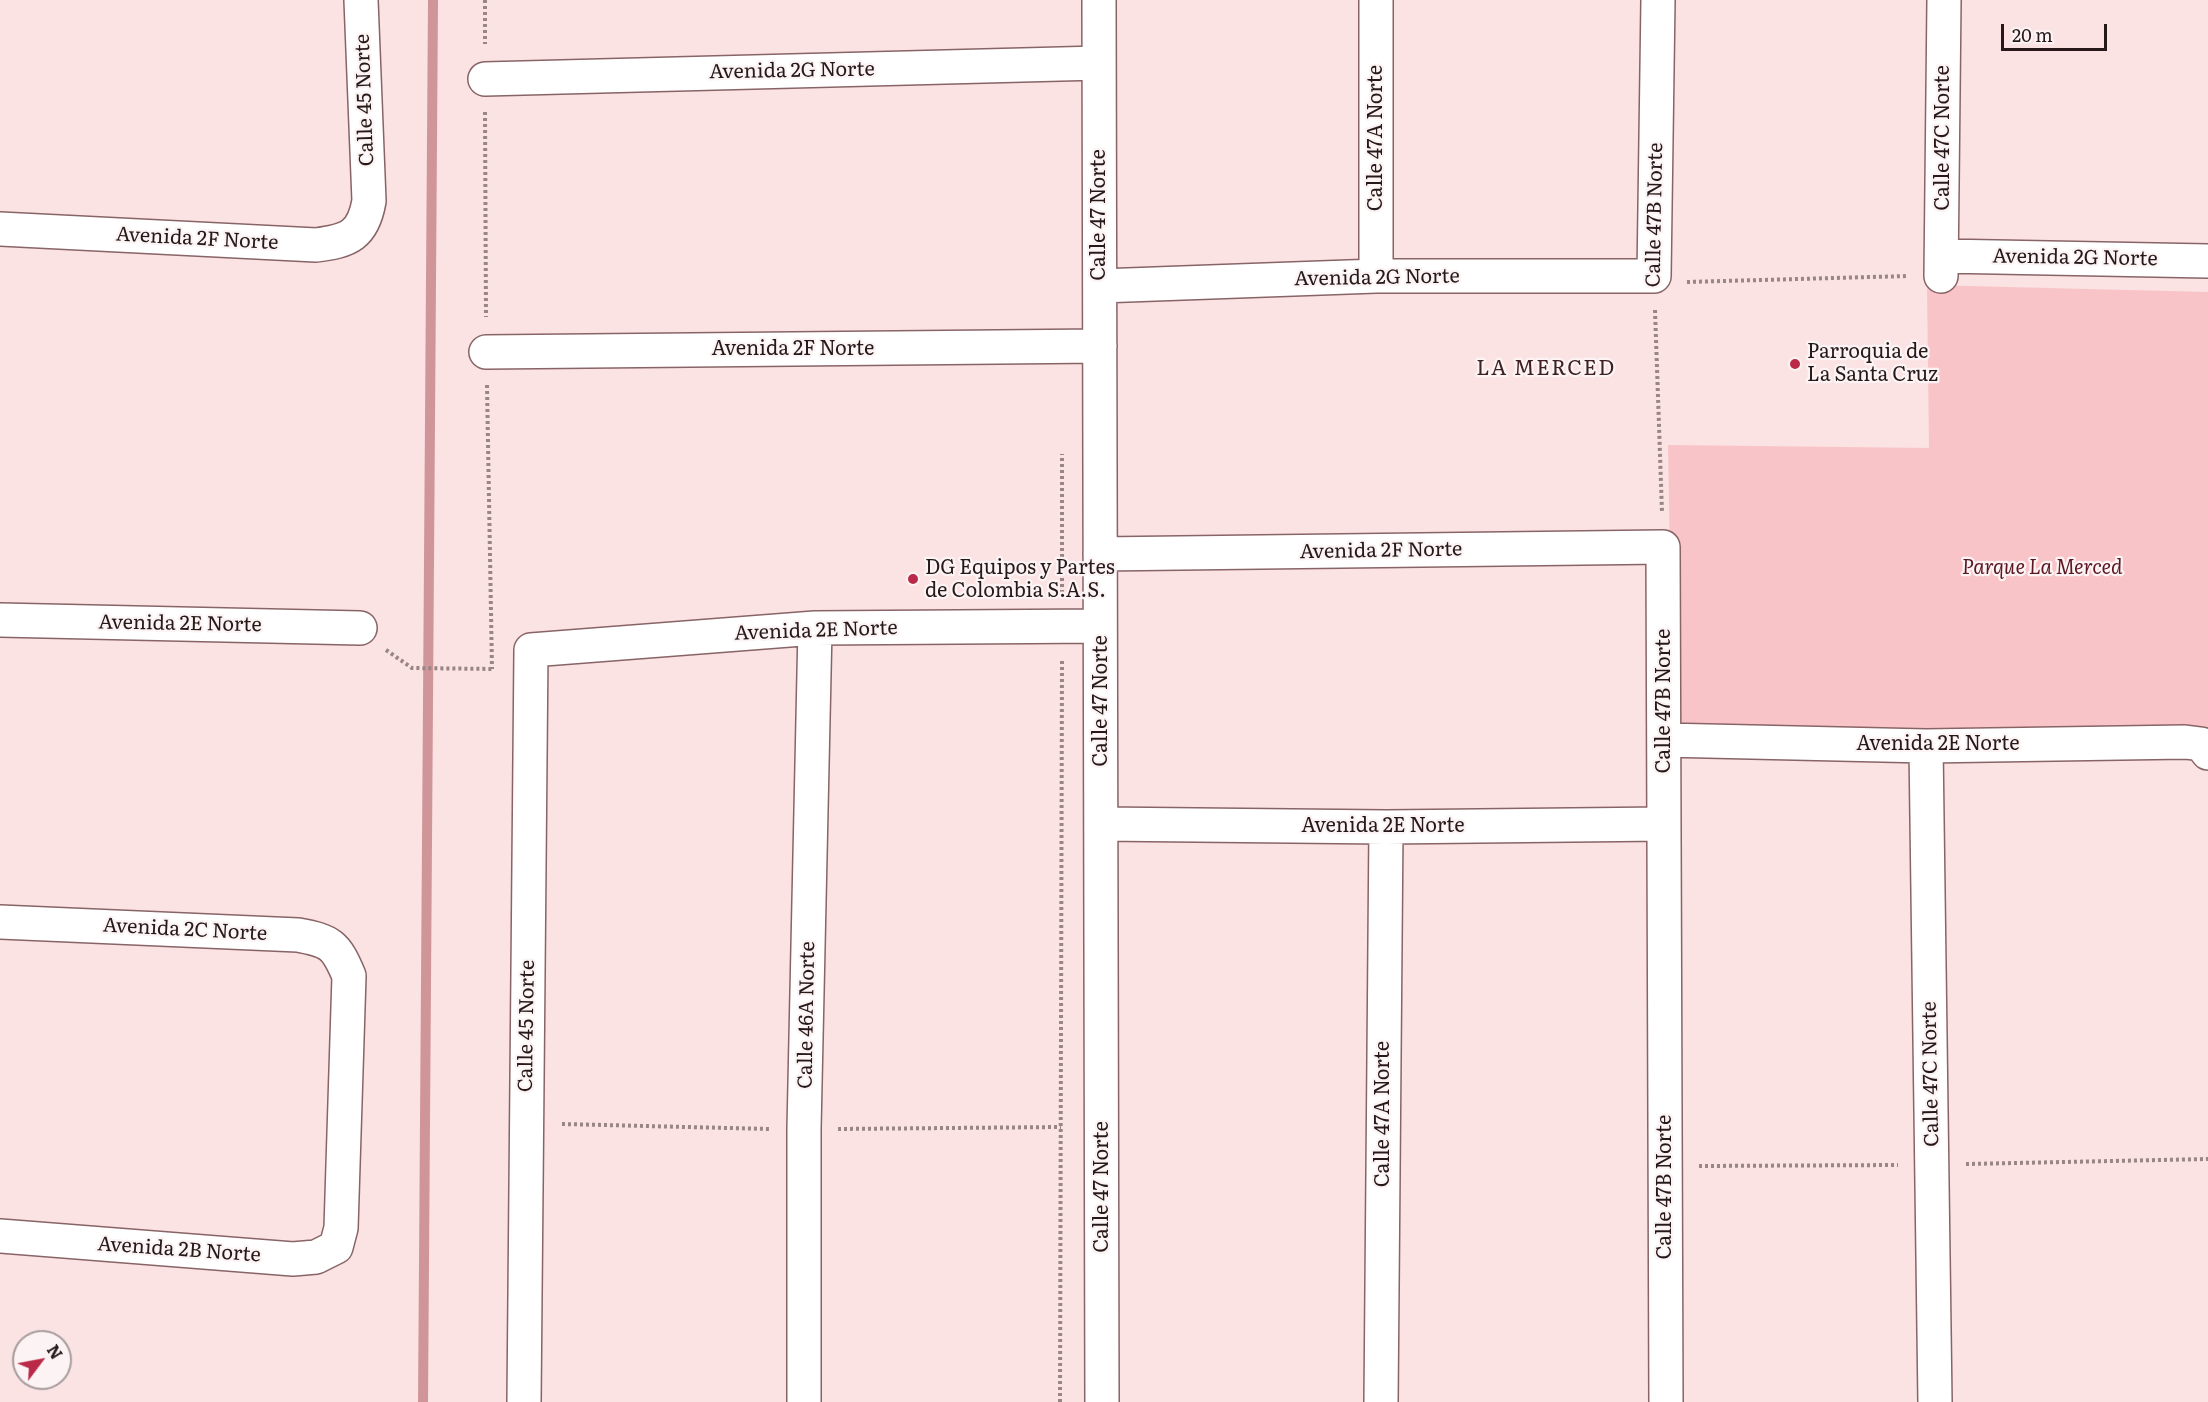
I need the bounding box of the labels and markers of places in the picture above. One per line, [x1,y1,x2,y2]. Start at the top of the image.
place label: Parroquia de La Santa Cruz [1807,340,1938,387]
marker: Parroquia de La Santa Cruz [1788,357,1802,371]
place label: DG Equipos y Partes de Colombia S.A.S. [925,556,1115,603]
marker: DG Equipos y Partes de Colombia S.A.S. [906,572,920,586]

